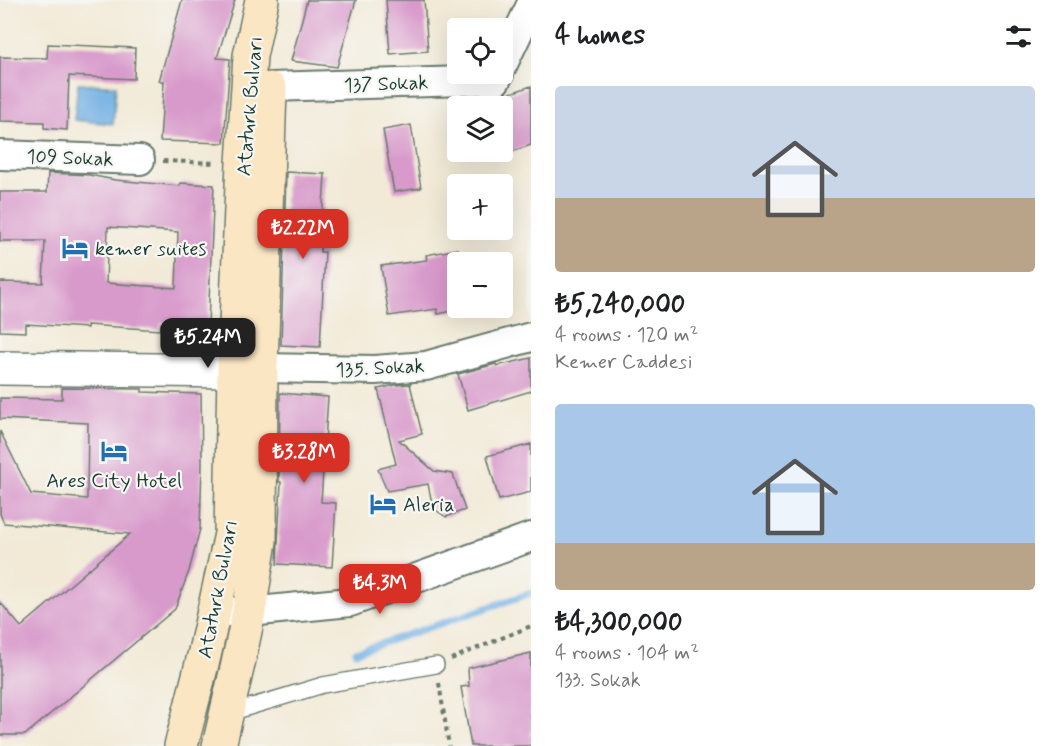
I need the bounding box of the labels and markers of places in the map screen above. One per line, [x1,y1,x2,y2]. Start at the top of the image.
pin: ₺2.22M [254,209,352,260]
hotel icon: kemer suites [60,233,90,263]
place label: kemer suites [95,236,207,263]
pin: ₺5.24M [159,318,257,369]
pin: ₺3.28M [255,433,353,484]
hotel icon: Ares City Hotel [99,436,129,466]
place label: Ares City Hotel [46,468,182,495]
hotel icon: Aleria [368,489,398,519]
place label: Aleria [403,492,455,519]
pin: ₺4.3M [338,564,422,615]

